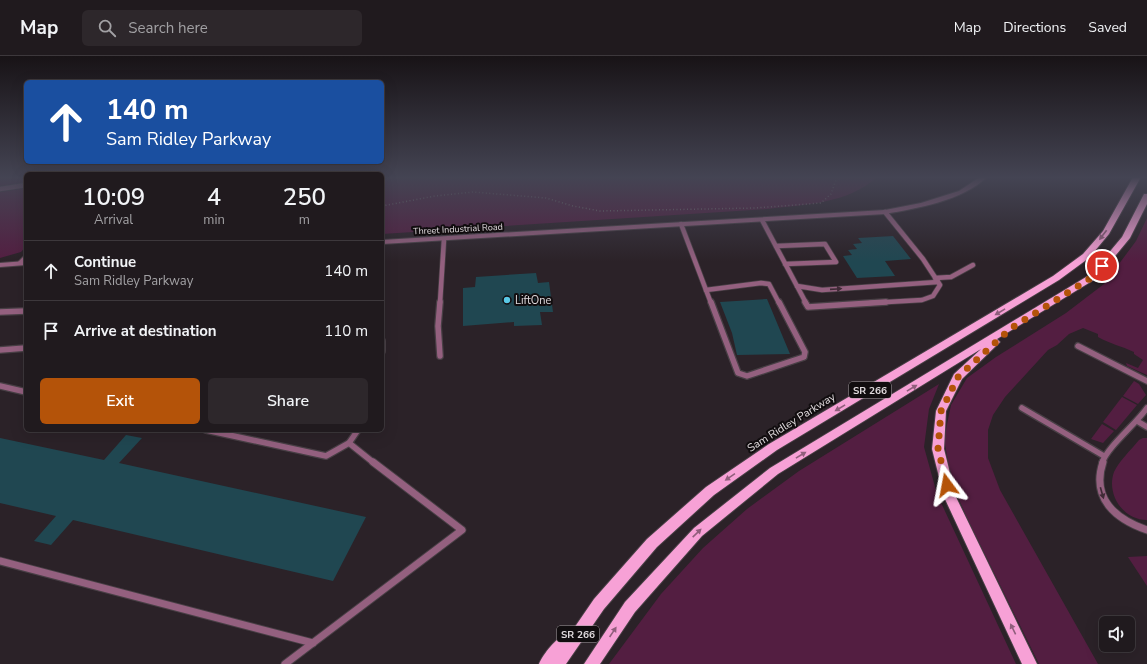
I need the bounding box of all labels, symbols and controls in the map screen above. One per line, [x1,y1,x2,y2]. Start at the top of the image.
search box [82,10,362,46]
text: Map [20,15,58,41]
icon: search [96,17,118,39]
text: Search here [128,18,208,38]
text: Map [954,18,981,37]
text: Directions [1003,18,1066,37]
text: Saved [1088,18,1127,37]
text: 140 m [106,91,189,129]
icon: ahead [40,96,92,148]
text: Sam Ridley Parkway [106,127,271,151]
text: 10:09 [82,181,145,213]
text: 4 [207,181,221,213]
text: 250 [283,181,326,213]
text: Arrival [94,211,133,229]
text: min [203,211,225,229]
text: m [299,211,310,229]
street label: Threet Industrial Road [413,221,503,237]
one-way arrow [1099,229,1107,240]
pin [1085,249,1119,283]
text: Continue [74,252,136,272]
icon: arrive [1091,255,1113,277]
icon: ahead [40,260,62,282]
text: 140 m [324,261,368,281]
text: Sam Ridley Parkway [74,272,193,290]
one-way arrow [830,286,842,293]
place label: LiftOne [515,293,551,308]
marker: LiftOne [502,295,512,305]
one-way arrow [994,309,1006,316]
icon: arrive [40,320,62,342]
text: Arrive at destination [74,321,217,341]
text: 110 m [324,321,368,341]
button: Exit [40,378,200,424]
button: Share [208,378,368,424]
road number: SR 266 [849,382,891,398]
one-way arrow [906,384,918,391]
street label: Sam Ridley Parkway [744,389,838,456]
one-way arrow [834,404,846,411]
one-way arrow [795,452,807,459]
position arrow [926,464,968,506]
one-way arrow [725,473,736,481]
one-way arrow [1099,487,1105,500]
one-way arrow [692,528,702,538]
map controls [1099,616,1135,652]
button: sound [1099,616,1135,652]
one-way arrow [1010,623,1016,635]
road number: SR 266 [557,626,599,642]
one-way arrow [609,626,617,637]

